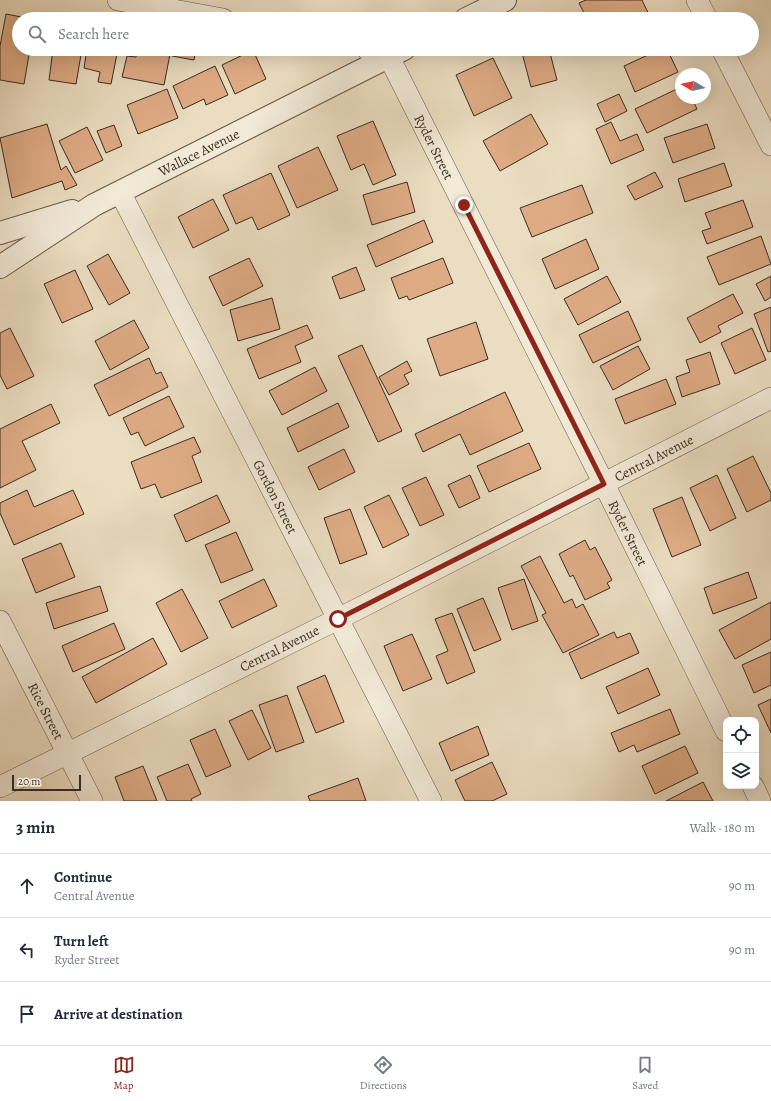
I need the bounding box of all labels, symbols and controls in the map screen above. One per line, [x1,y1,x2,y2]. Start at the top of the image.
search box [12,12,759,56]
icon: search [26,23,48,45]
text: Search here [58,24,129,44]
north arrow [675,68,711,104]
street label: Ryder Street [409,111,458,183]
street label: Wallace Avenue [154,124,243,181]
route end [455,196,473,214]
street label: Central Avenue [611,430,697,486]
street label: Gordon Street [248,457,302,537]
street label: Ryder Street [604,497,652,569]
route start [329,610,347,628]
street label: Central Avenue [237,621,323,676]
street label: Rice Street [23,679,68,743]
map controls [723,717,759,789]
button: locate [723,717,759,753]
button: layers [723,753,759,789]
scale bar [12,773,81,792]
text: 20 m [18,774,40,789]
text: 3 min [16,816,55,839]
text: Walk · 180 m [689,819,755,836]
text: Continue [54,867,112,887]
icon: ahead [16,875,38,897]
text: 90 m [729,877,755,894]
text: Central Avenue [54,887,134,904]
text: Turn left [54,931,109,951]
icon: left [16,939,38,961]
text: 90 m [729,941,755,958]
text: Ryder Street [54,951,120,968]
icon: arrive [16,1003,38,1025]
text: Arrive at destination [54,1004,183,1024]
tab: Map [113,1054,135,1093]
tab: Directions [360,1054,407,1093]
tab: Saved [632,1054,658,1093]

